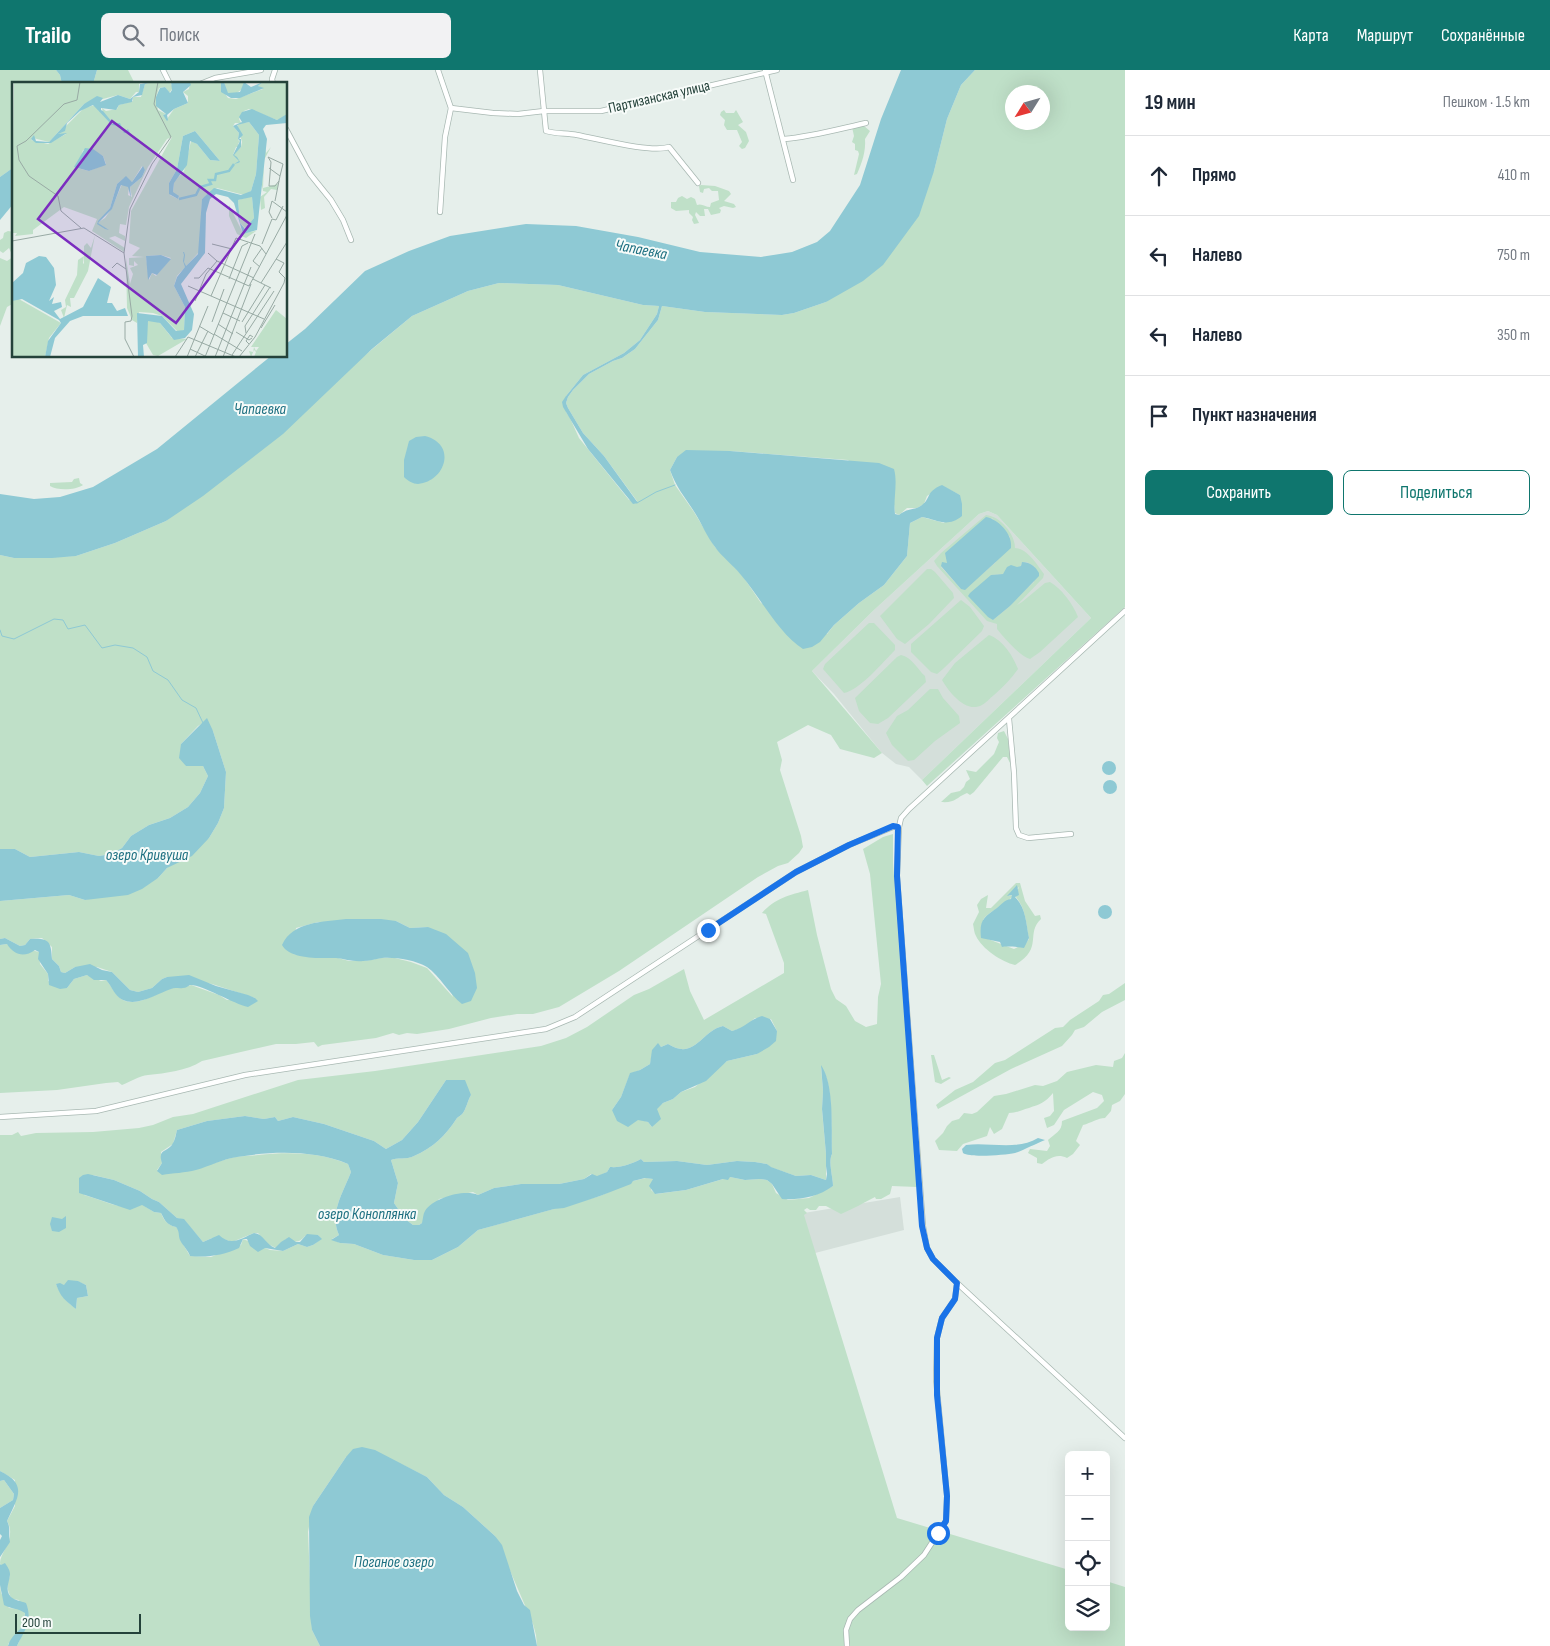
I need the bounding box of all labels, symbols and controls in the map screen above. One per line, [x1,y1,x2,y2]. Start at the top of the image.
search box [101,13,451,58]
text: Trailo [25,21,71,50]
icon: search [119,21,147,49]
text: Поиск [159,24,199,47]
text: Карта [1293,25,1329,46]
text: Маршрут [1357,25,1413,46]
text: Сохранённые [1441,25,1525,46]
street label: Партизанская улица [606,76,712,118]
inset map [12,82,288,358]
north arrow [1005,85,1050,130]
text: 19 мин [1145,90,1196,115]
text: Пешком · 1.5 km [1443,93,1530,112]
icon: ahead [1145,162,1173,190]
text: Прямо [1192,164,1236,187]
text: 410 m [1498,166,1530,185]
water label: Чапаевка [614,236,669,264]
icon: left [1145,242,1173,270]
text: Налево [1192,244,1242,267]
text: 750 m [1497,246,1530,265]
icon: left [1145,322,1173,350]
text: Налево [1192,324,1242,347]
text: 350 m [1497,326,1530,345]
water label: Чапаевка [234,400,287,419]
icon: arrive [1145,402,1173,430]
text: Пункт назначения [1192,404,1317,427]
button: Сохранить [1145,470,1333,515]
button: Поделиться [1343,470,1530,515]
water label: озеро Кривуша [106,846,189,865]
route end [697,919,720,942]
water label: озеро Коноплянка [318,1205,417,1224]
map controls [1065,1451,1110,1631]
button: + [1065,1451,1110,1496]
button: − [1065,1496,1110,1541]
route start [927,1522,950,1545]
button: locate [1065,1541,1110,1586]
water label: Поганое озеро [354,1553,435,1572]
button: layers [1065,1586,1110,1631]
scale bar [15,1611,141,1634]
text: 200 m [22,1614,51,1631]

